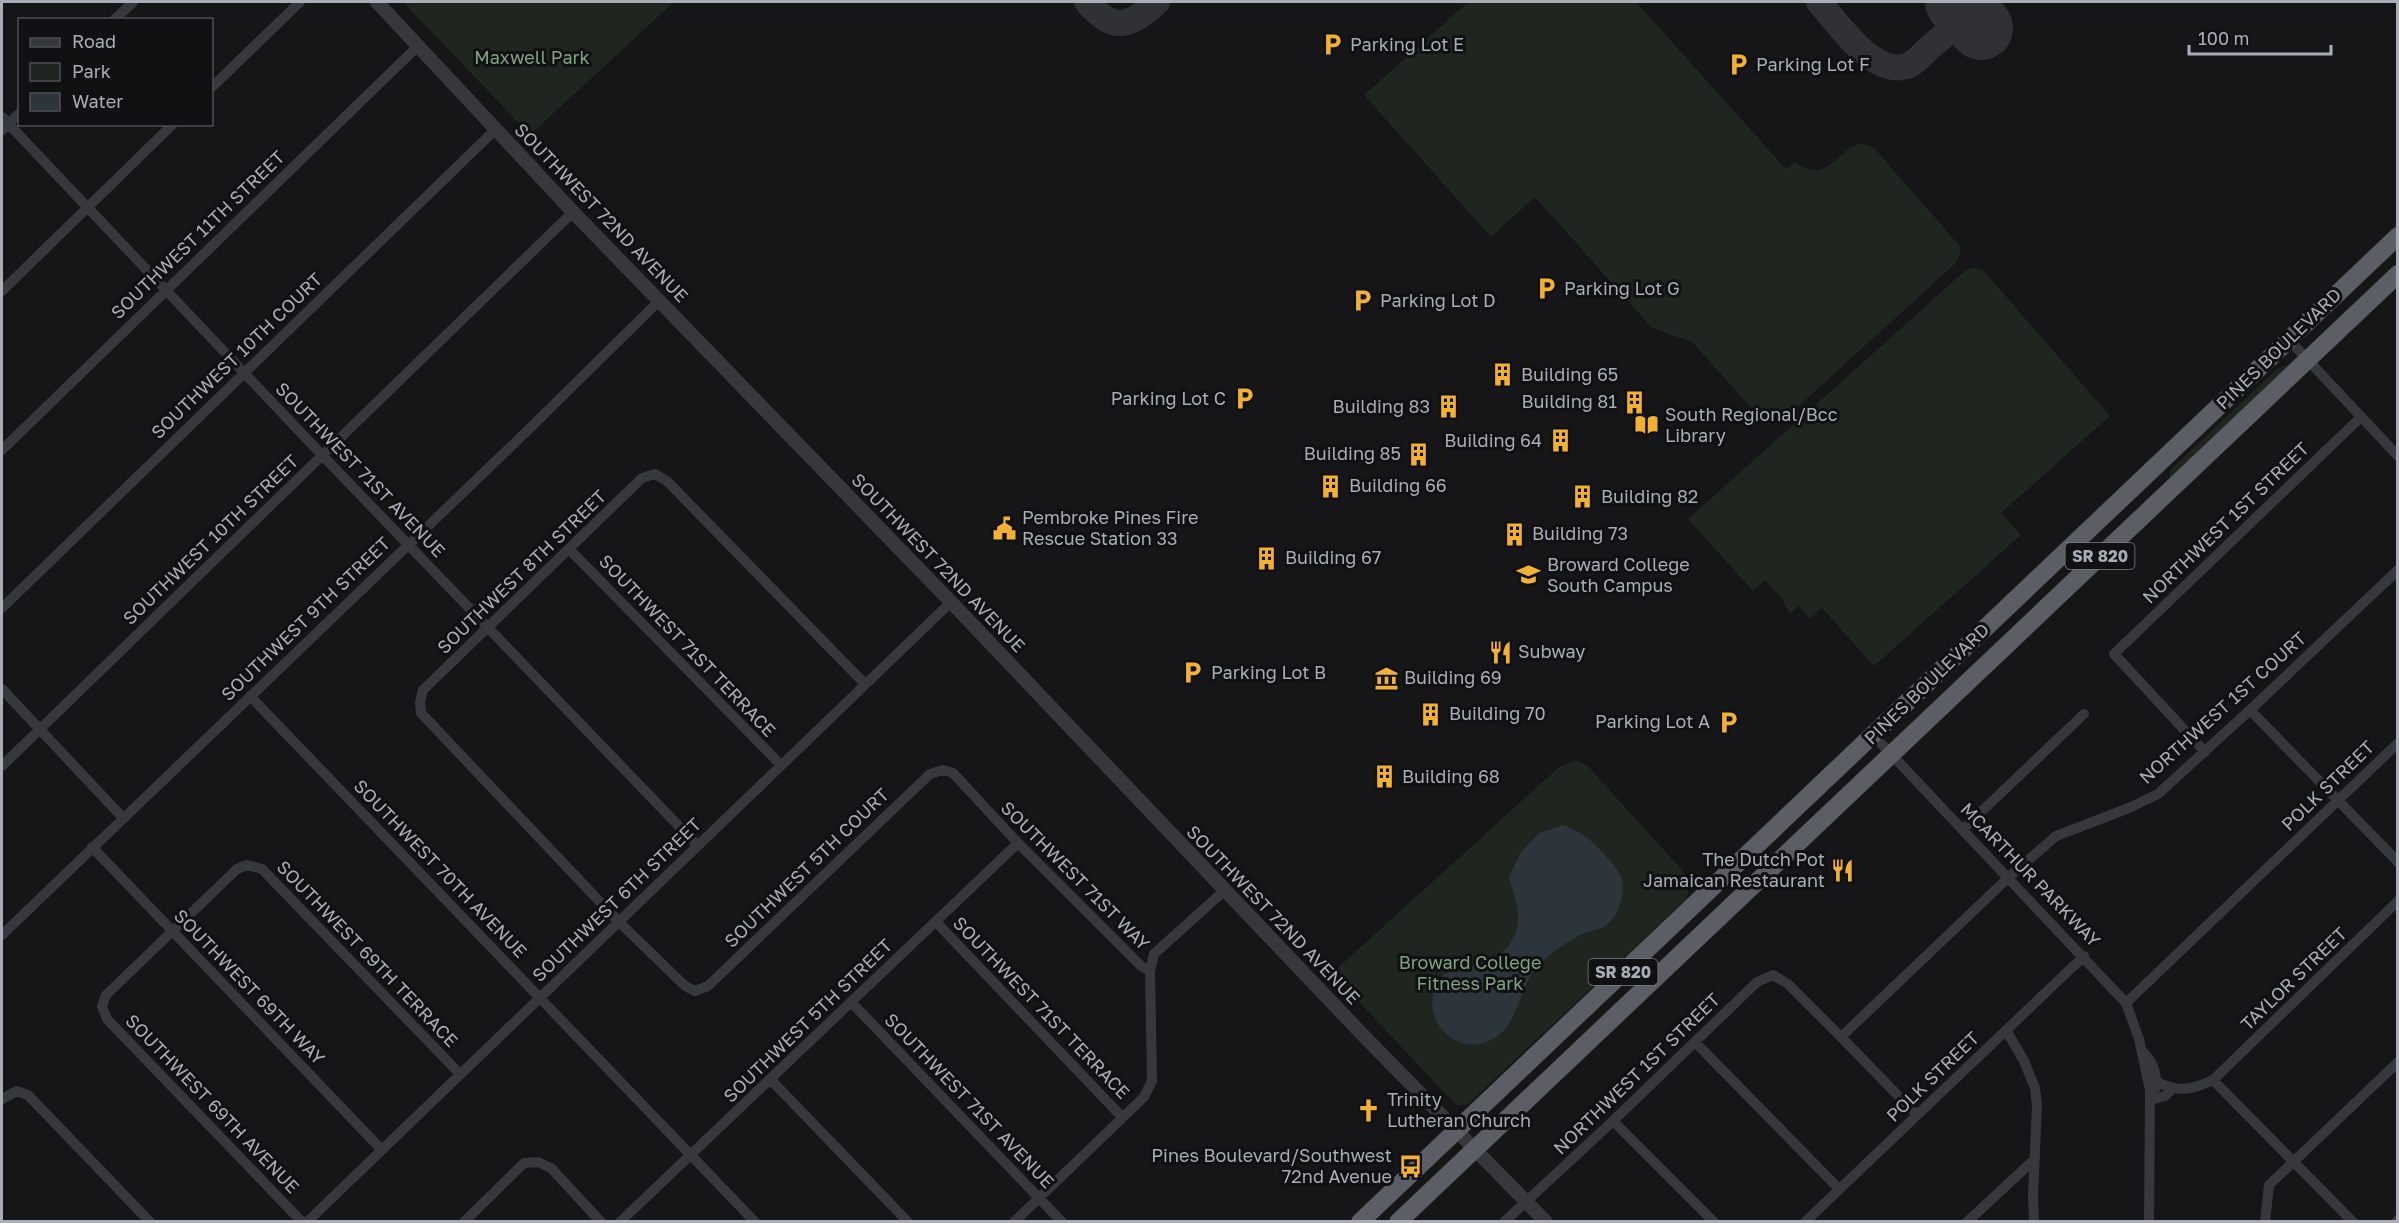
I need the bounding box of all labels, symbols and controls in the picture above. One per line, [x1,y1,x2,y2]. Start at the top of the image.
legend [18,18,213,126]
scale bar [2189,18,2332,56]
text: 100 m [2198,27,2249,49]
text: Road [72,30,116,52]
parking icon: Parking Lot E [1319,32,1345,58]
place label: Parking Lot E [1350,33,1464,55]
park label: Maxwell Park [474,46,590,68]
parking icon: Parking Lot F [1725,52,1751,78]
place label: Parking Lot F [1756,53,1870,75]
text: Park [72,60,111,82]
text: Water [72,90,123,112]
street label: SOUTHWEST 72ND AVENUE [510,118,693,306]
street label: SOUTHWEST 11TH STREET [106,145,289,323]
street label: SOUTHWEST 10TH COURT [146,268,326,443]
parking icon: Parking Lot G [1533,276,1559,302]
place label: Parking Lot G [1564,277,1680,299]
street label: PINES BOULEVARD [2211,283,2345,414]
parking icon: Parking Lot D [1349,288,1375,314]
place label: Parking Lot D [1380,289,1496,311]
building icon: Building 65 [1490,362,1516,388]
place label: Building 65 [1521,363,1618,385]
street label: SOUTHWEST 71ST AVENUE [271,377,450,561]
parking icon: Parking Lot C [1231,386,1257,412]
place label: Parking Lot C [1111,387,1226,409]
building icon: Building 81 [1622,389,1648,415]
place label: Building 81 [1521,390,1617,412]
building icon: Building 83 [1435,394,1461,420]
place label: Building 83 [1333,395,1430,417]
place label: South Regional/Bcc Library [1665,403,1838,446]
library icon: South Regional/Bcc Library [1634,412,1660,438]
building icon: Building 64 [1547,428,1573,454]
place label: Building 64 [1444,429,1542,451]
street label: NORTHWEST 1ST STREET [2137,437,2313,608]
building icon: Building 85 [1406,441,1432,467]
place label: Building 85 [1304,442,1401,464]
street label: SOUTHWEST 10TH STREET [118,450,303,629]
street label: SOUTHWEST 72ND AVENUE [847,468,1030,656]
building icon: Building 66 [1318,473,1344,499]
place label: Building 66 [1349,474,1447,496]
building icon: Building 82 [1570,484,1596,510]
street label: SOUTHWEST 8TH STREET [432,485,610,658]
place label: Building 82 [1601,485,1698,507]
place label: Pembroke Pines Fire Rescue Station 33 [1022,506,1198,549]
public building icon: Pembroke Pines Fire Rescue Station 33 [991,515,1017,541]
building icon: Building 73 [1501,521,1527,547]
place label: Building 73 [1532,522,1628,544]
street label: SOUTHWEST 9TH STREET [216,532,394,705]
road number: SR 820 [2066,543,2134,569]
building icon: Building 67 [1254,545,1280,571]
place label: Building 67 [1285,546,1381,568]
street label: SOUTHWEST 71ST TERRACE [595,550,781,741]
place label: Broward College South Campus [1547,553,1690,596]
school or university icon: Broward College South Campus [1516,562,1542,588]
street label: PINES BOULEVARD [1859,618,1993,749]
street label: NORTHWEST 1ST COURT [2134,627,2310,788]
restaurant icon: Subway [1487,639,1513,665]
place label: Subway [1518,640,1585,662]
parking icon: Parking Lot B [1180,660,1206,686]
place label: Parking Lot B [1211,661,1326,683]
museum icon: Building 69 [1373,665,1399,691]
place label: Building 69 [1404,666,1502,688]
building icon: Building 70 [1418,701,1444,727]
place label: Building 70 [1449,702,1546,724]
parking icon: Parking Lot A [1715,709,1741,735]
place label: Parking Lot A [1595,710,1710,732]
street label: POLK STREET [2276,736,2378,835]
building icon: Building 68 [1371,764,1397,790]
place label: Building 68 [1402,765,1500,787]
street label: SOUTHWEST 70TH AVENUE [350,775,532,962]
street label: SOUTHWEST 5TH COURT [720,783,893,952]
street label: SOUTHWEST 71ST WAY [997,796,1155,955]
street label: MCARTHUR PARKWAY [1956,798,2105,951]
street label: SOUTHWEST 6TH STREET [527,813,705,986]
street label: SOUTHWEST 72ND AVENUE [1182,820,1365,1008]
place label: The Dutch Pot Jamaican Restaurant [1643,848,1825,891]
street label: SOUTHWEST 69TH TERRACE [273,855,463,1051]
restaurant icon: The Dutch Pot Jamaican Restaurant [1830,857,1856,883]
street label: SOUTHWEST 69TH WAY [170,904,330,1069]
street label: SOUTHWEST 71ST TERRACE [949,912,1135,1103]
street label: TAYLOR STREET [2236,922,2351,1035]
street label: SOUTHWEST 5TH STREET [718,934,896,1107]
park label: Broward College Fitness Park [1399,951,1541,994]
road number: SR 820 [1588,959,1658,985]
street label: NORTHWEST 1ST STREET [1548,988,1724,1159]
street label: SOUTHWEST 71ST AVENUE [880,1008,1059,1192]
street label: SOUTHWEST 69TH AVENUE [121,1009,304,1197]
street label: POLK STREET [1881,1027,1983,1126]
place label: Trinity Lutheran Church [1387,1088,1531,1131]
church icon: Trinity Lutheran Church [1356,1097,1382,1123]
place label: Pines Boulevard/Southwest 72nd Avenue [1151,1144,1392,1187]
bus stop icon: Pines Boulevard/Southwest 72nd Avenue [1397,1153,1423,1179]

